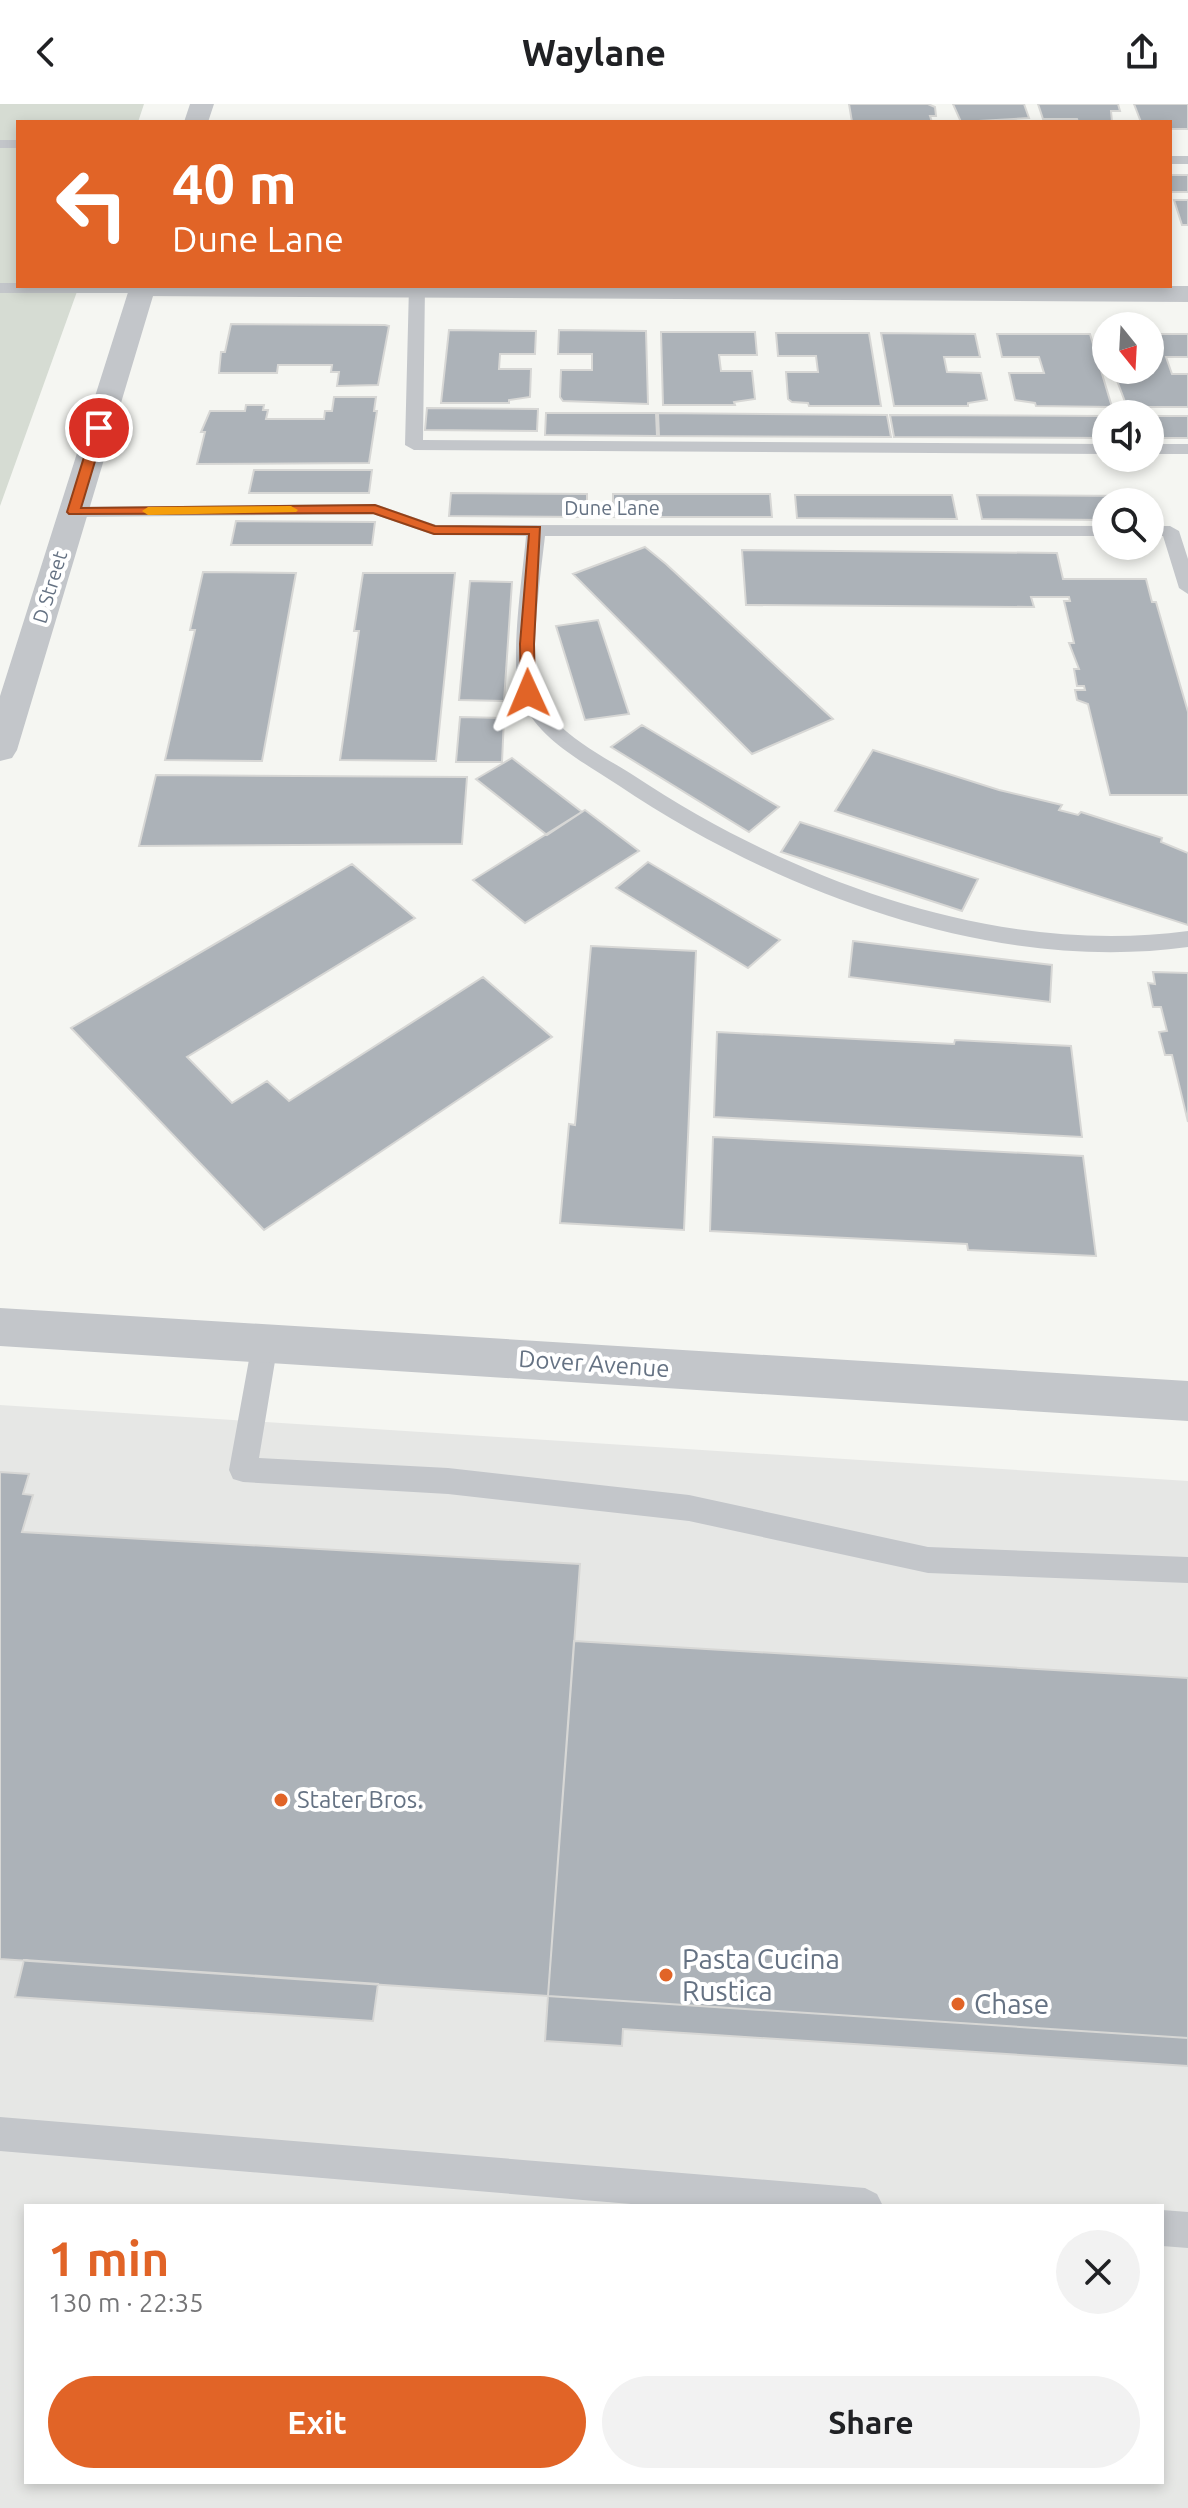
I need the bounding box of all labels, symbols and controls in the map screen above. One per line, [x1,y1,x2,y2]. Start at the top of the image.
icon: back [24,30,68,74]
icon: share [1120,30,1164,74]
text: Waylane [522,32,666,73]
icon: left [40,152,144,256]
text: 40 m [172,152,297,215]
text: Dune Lane [172,218,344,259]
north arrow [1092,312,1164,384]
map controls [1092,312,1164,560]
pin [65,394,133,462]
button: sound [1092,400,1164,472]
icon: arrive [77,406,121,450]
button: search [1092,488,1164,560]
street label: Dune Lane [564,496,660,519]
street label: D Street [28,548,71,626]
position arrow [486,651,570,735]
street label: Dover Avenue [518,1345,670,1382]
place label: Stater Bros. [297,1786,423,1813]
marker: Stater Bros. [272,1791,290,1809]
place label: Pasta Cucina Rustica [682,1943,840,2006]
marker: Pasta Cucina Rustica [657,1966,675,1984]
place label: Chase [974,1988,1049,2019]
marker: Chase [949,1995,967,2013]
button: close [1056,2230,1140,2314]
text: 1 min [48,2231,169,2285]
text: 130 m · 22:35 [48,2288,204,2317]
button: Exit [48,2376,586,2468]
button: Share [602,2376,1140,2468]

